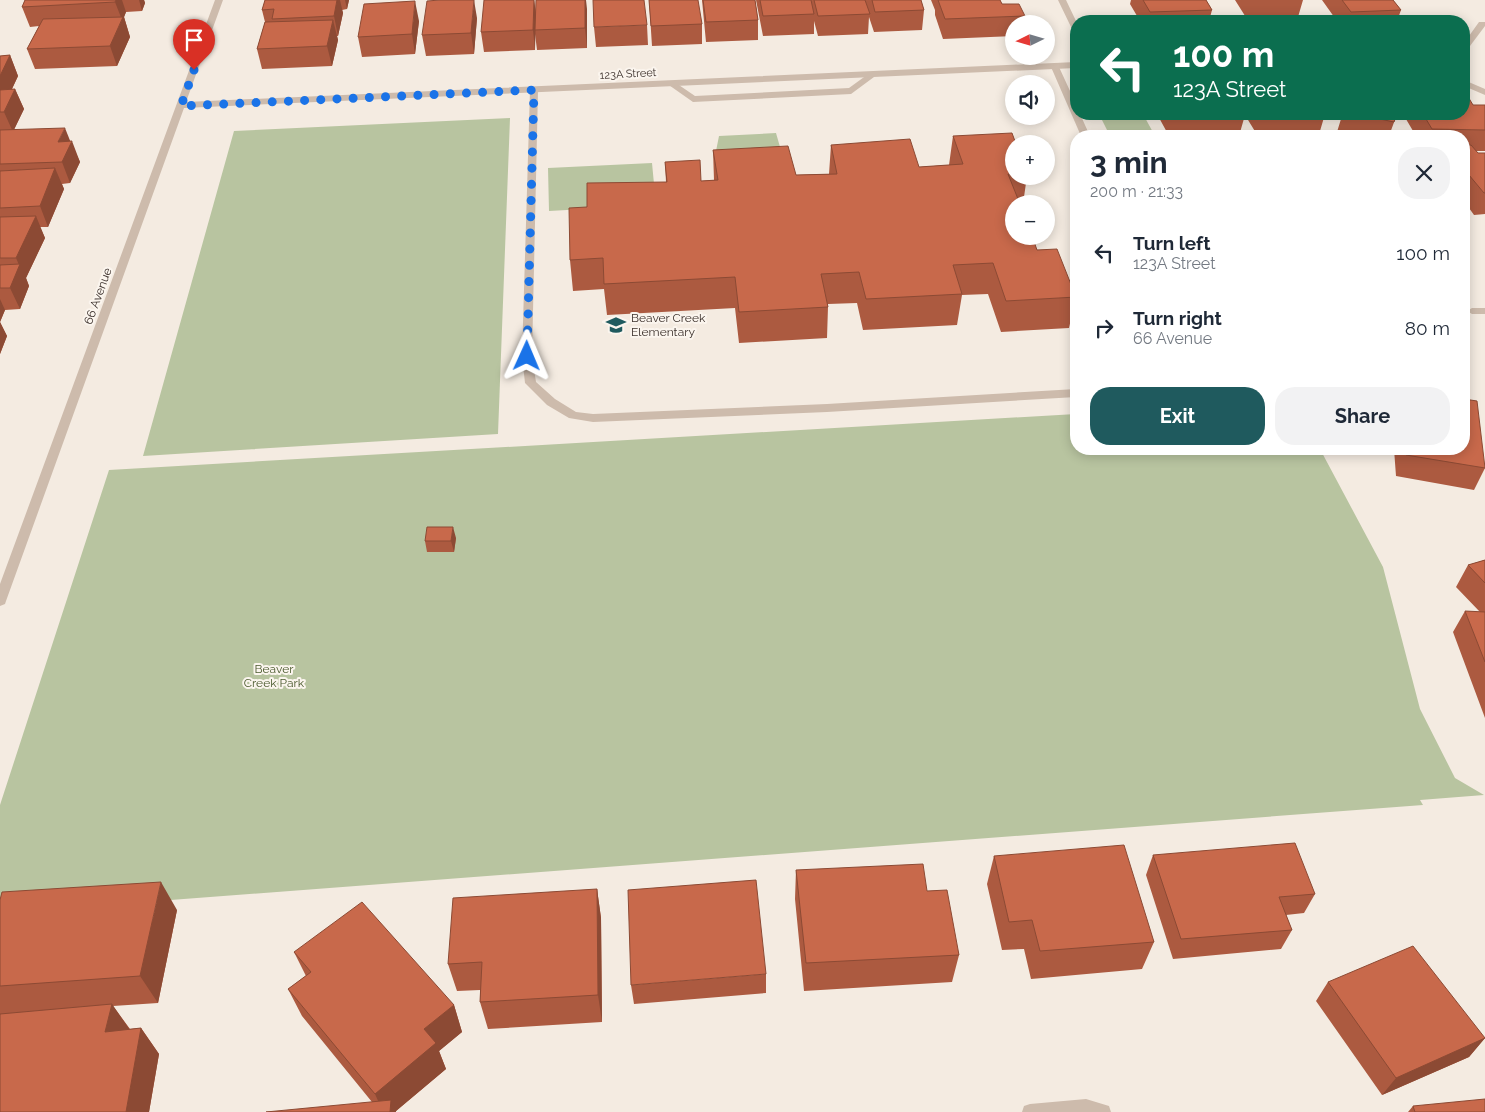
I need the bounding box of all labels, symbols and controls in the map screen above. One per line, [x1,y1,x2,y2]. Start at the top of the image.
north arrow [1005,15,1055,65]
map controls [1005,15,1055,245]
pin [173,19,215,70]
icon: arrive [180,26,208,54]
text: 100 m [1173,34,1274,75]
icon: left [1090,35,1155,100]
street label: 123A Street [599,66,657,82]
button: sound [1005,75,1055,125]
text: 123A Street [1173,76,1286,102]
button: + [1005,135,1055,185]
text: 3 min [1090,145,1168,180]
button: close [1398,147,1450,199]
text: 200 m · 21:33 [1090,182,1183,201]
button: − [1005,195,1055,245]
text: Turn left [1133,232,1210,254]
icon: left [1090,239,1118,267]
text: 100 m [1396,242,1450,264]
text: 123A Street [1133,254,1216,273]
street label: 66 Avenue [81,266,115,326]
text: Turn right [1133,307,1222,329]
place label: Beaver Creek Elementary [631,311,706,339]
school or university icon: Beaver Creek Elementary [605,314,627,336]
icon: right [1090,314,1118,342]
text: 80 m [1405,317,1450,339]
position arrow [500,329,552,381]
text: 66 Avenue [1133,329,1212,348]
button: Exit [1090,387,1265,445]
button: Share [1275,387,1450,445]
park label: Beaver Creek Park [244,662,305,690]

